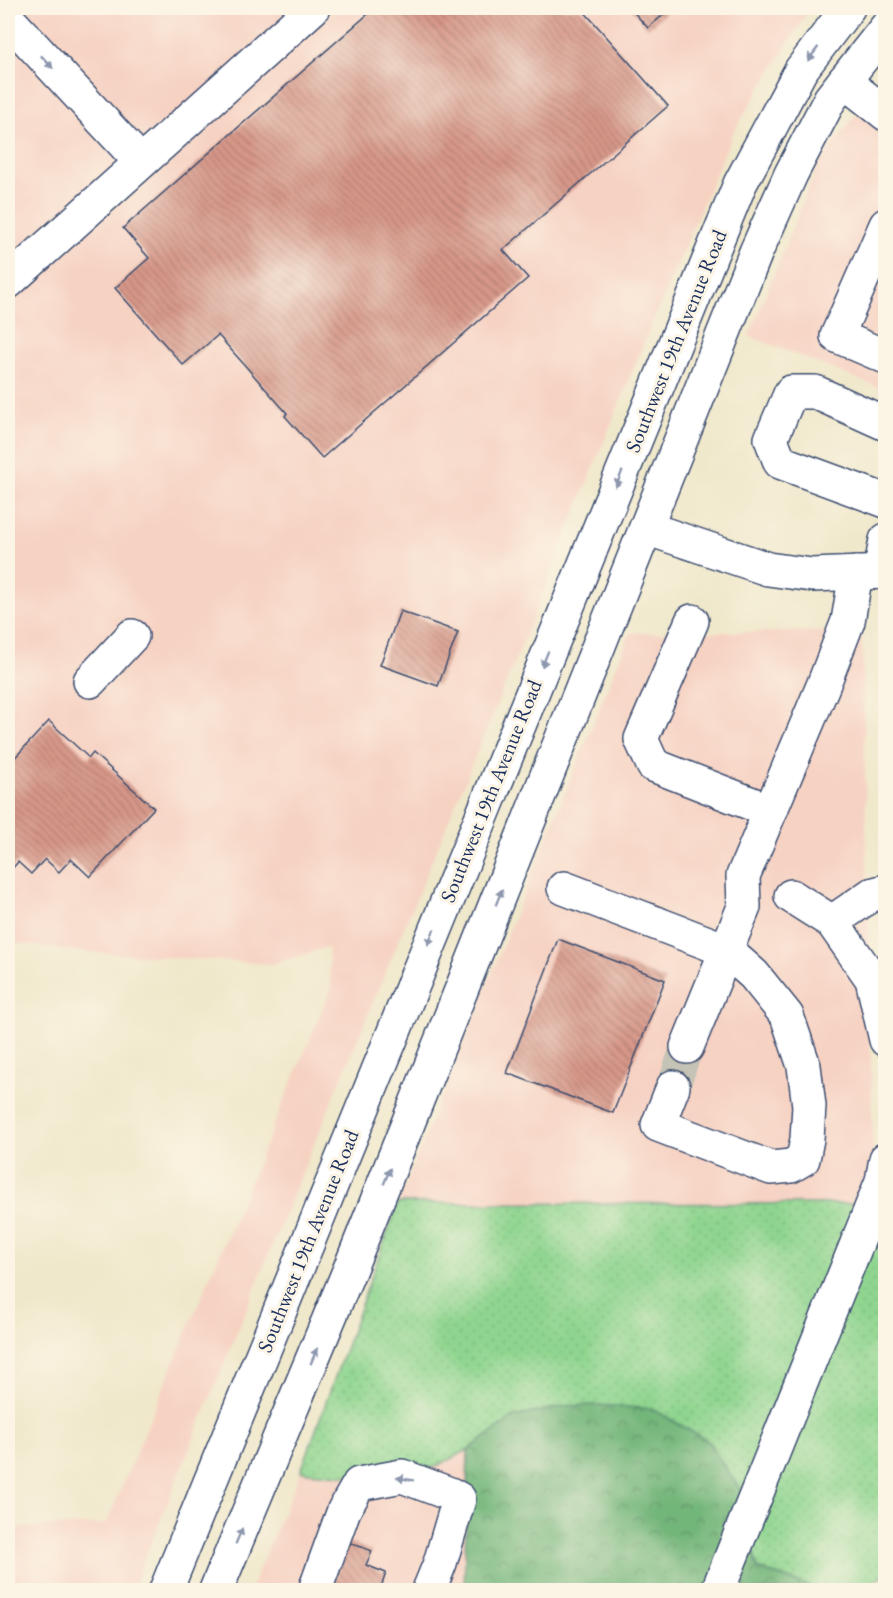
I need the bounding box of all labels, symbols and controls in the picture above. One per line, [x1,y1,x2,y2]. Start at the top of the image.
one-way arrow [807,46,819,62]
one-way arrow [40,54,54,68]
street label: Southwest 19th Avenue Road [618,225,733,456]
one-way arrow [614,470,623,488]
one-way arrow [540,651,550,669]
street label: Southwest 19th Avenue Road [433,675,548,906]
one-way arrow [494,888,504,906]
one-way arrow [426,928,435,946]
street label: Southwest 19th Avenue Road [250,1125,365,1356]
one-way arrow [383,1167,392,1185]
one-way arrow [309,1347,319,1365]
one-way arrow [395,1475,414,1484]
one-way arrow [234,1527,244,1545]

